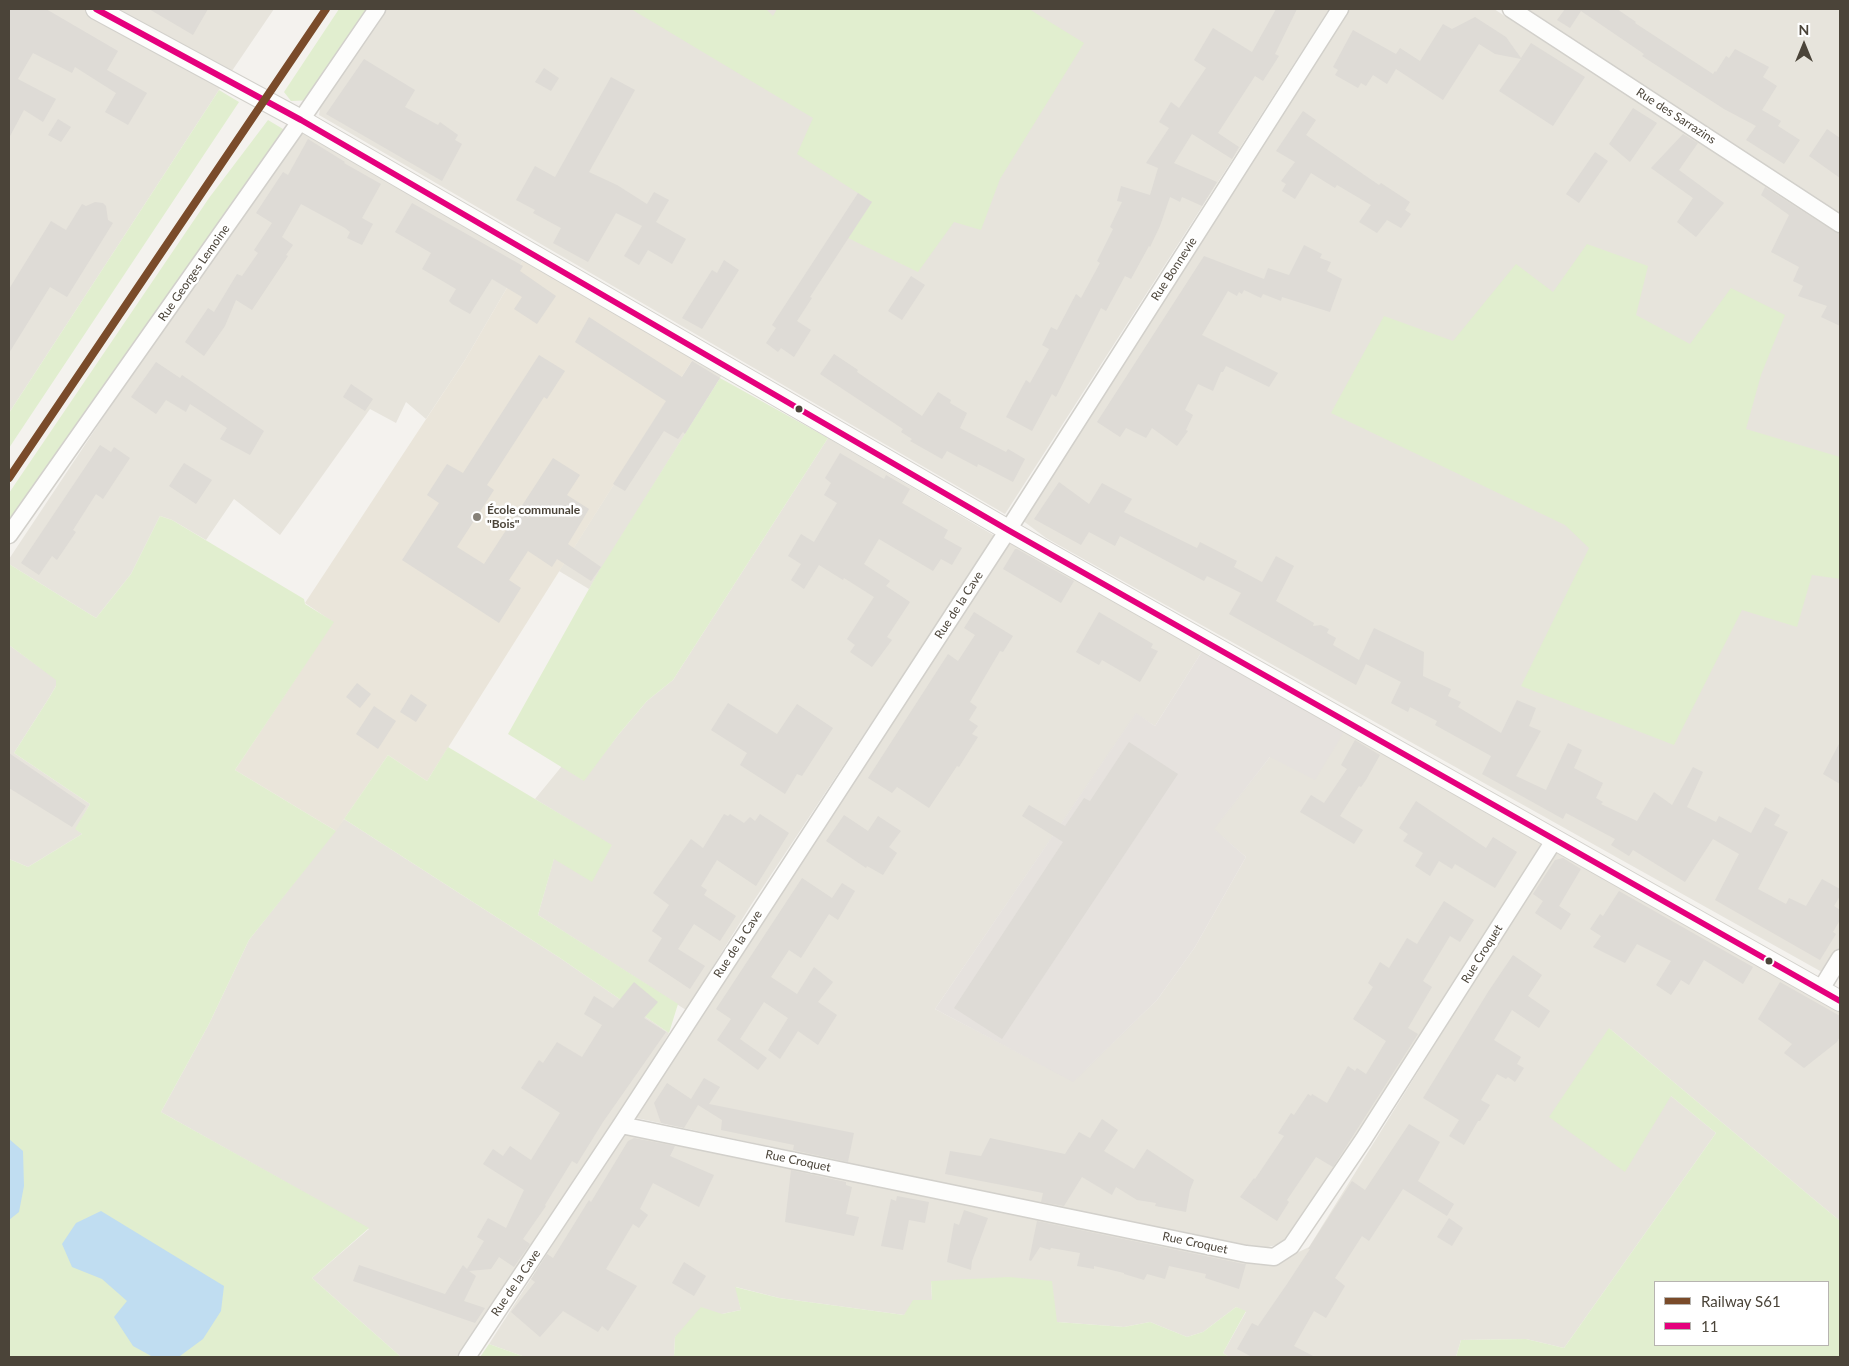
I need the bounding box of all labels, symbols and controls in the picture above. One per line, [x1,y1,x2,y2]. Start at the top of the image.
north arrow [1779,20,1829,70]
text: N [1799,21,1809,38]
street label: Rue des Sarrazins [1634,85,1718,147]
street label: Rue Georges Lemoine [155,222,233,324]
street label: Rue Bonnevie [1148,235,1200,303]
unlabelled marker [794,404,804,414]
place label: École communale "Bois" [487,503,580,531]
marker: École communale "Bois" [471,511,483,523]
street label: Rue de la Cave [932,569,986,641]
street label: Rue de la Cave [711,908,765,980]
street label: Rue Croquet [1458,922,1506,986]
unlabelled marker [1764,956,1774,966]
street label: Rue Croquet [764,1147,832,1175]
street label: Rue Croquet [1161,1229,1229,1257]
street label: Rue de la Cave [488,1247,544,1319]
legend [1654,1281,1829,1346]
text: Railway S61 [1701,1292,1781,1310]
text: 11 [1701,1317,1718,1335]

